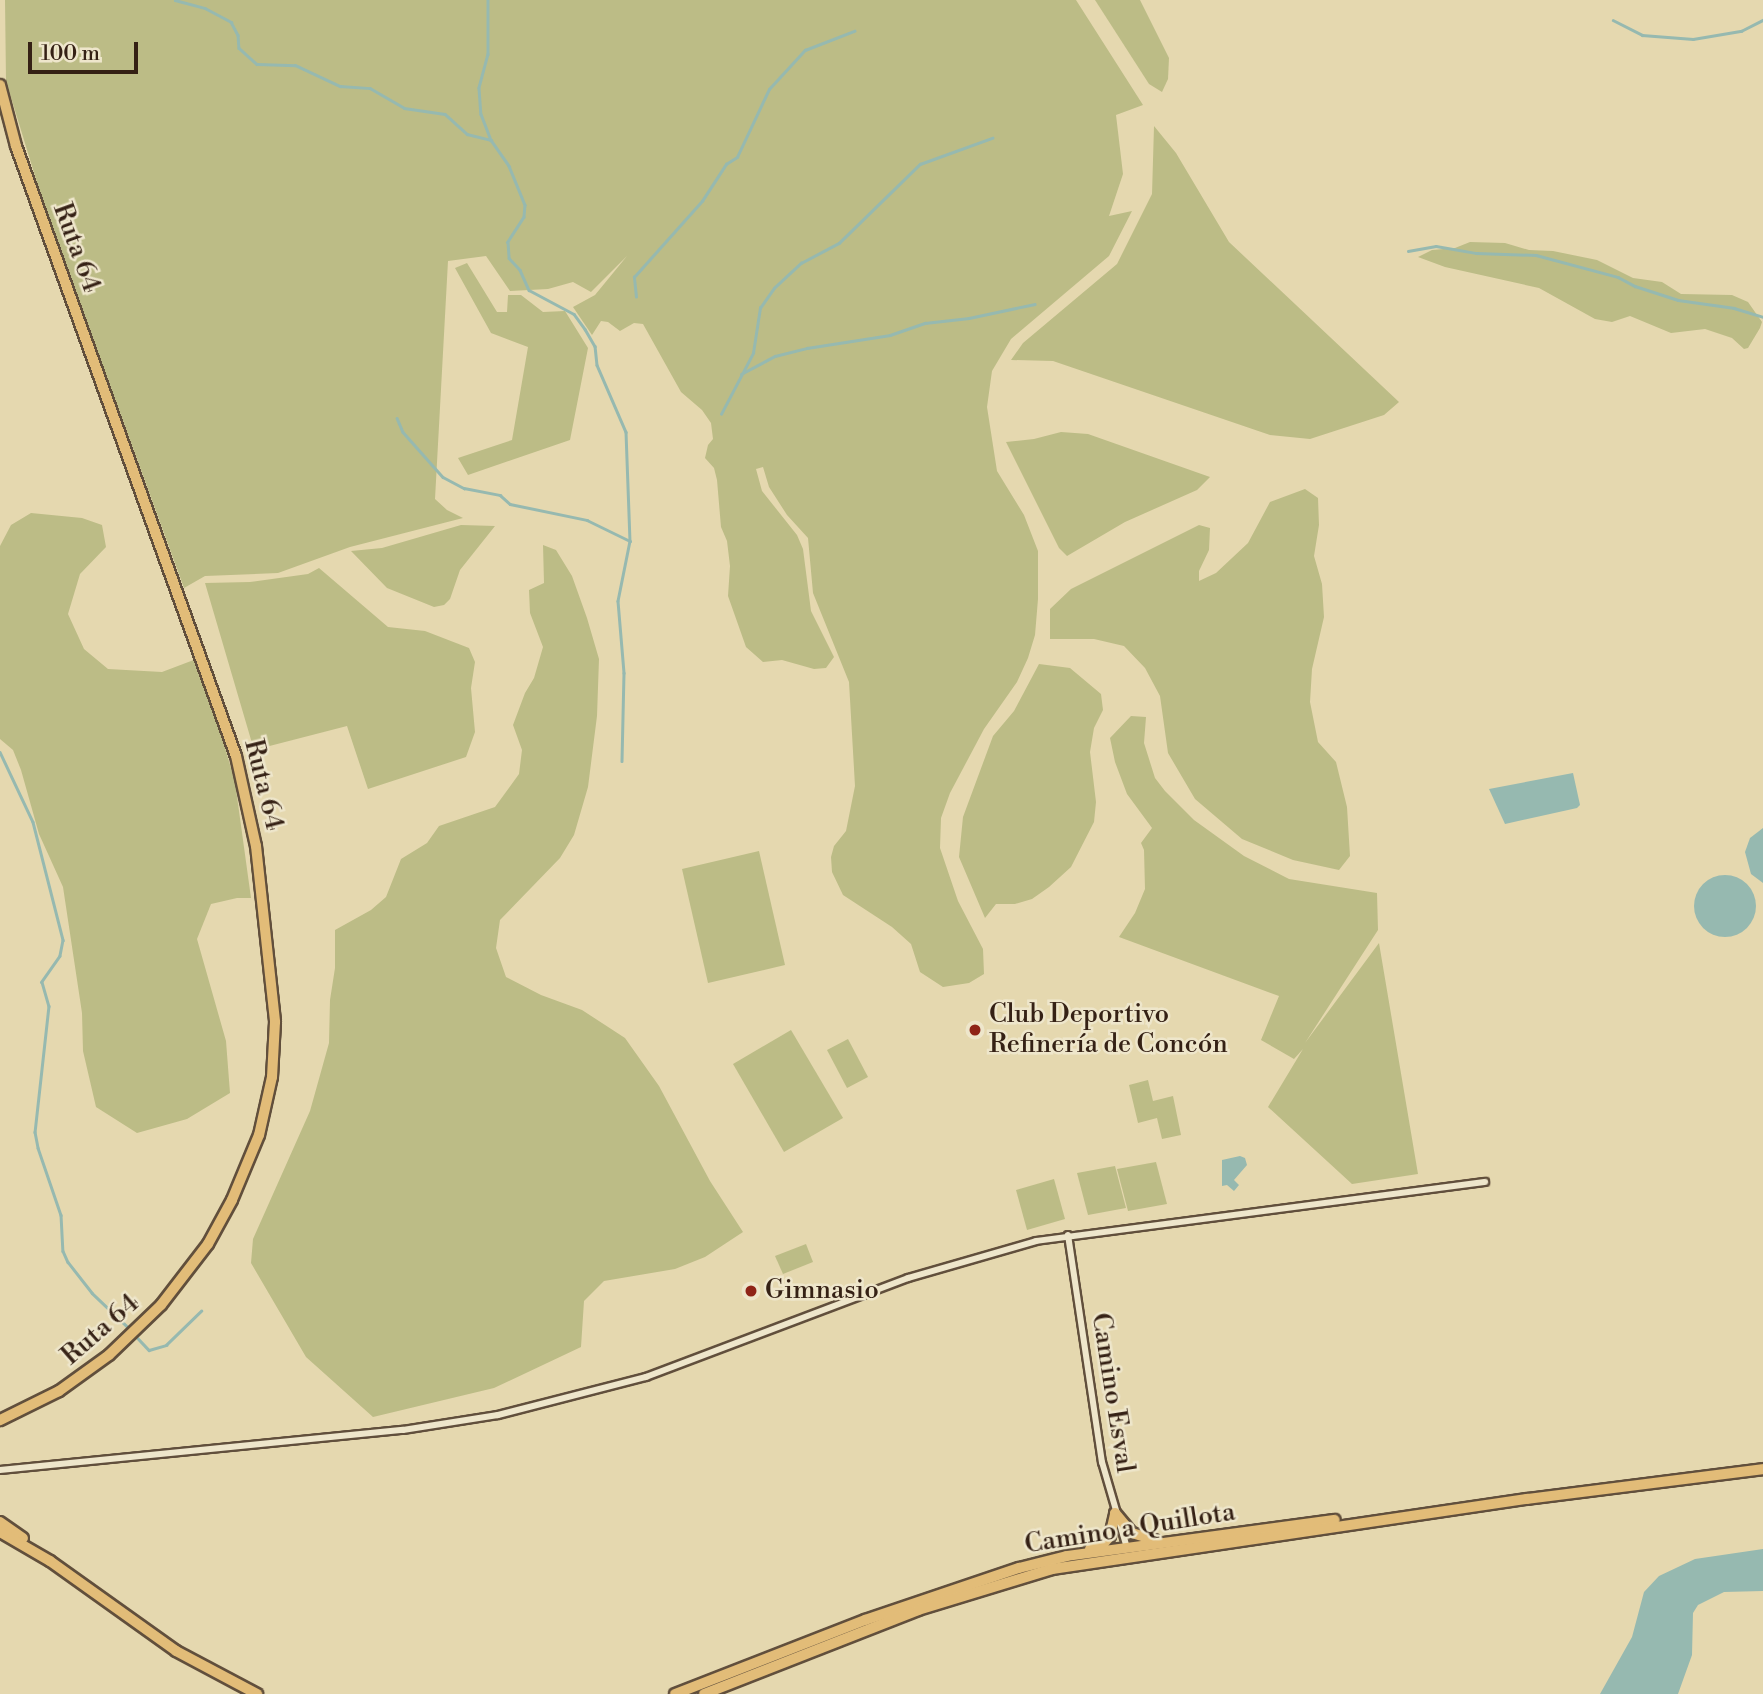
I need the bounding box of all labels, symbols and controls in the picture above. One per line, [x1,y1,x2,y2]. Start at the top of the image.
scale bar [32,28,142,72]
text: 100 m [41,41,100,67]
street label: Ruta 64 [45,199,107,297]
street label: Ruta 64 [237,736,289,834]
place label: Club Deportivo Refinería de Concón [989,999,1228,1060]
marker: Club Deportivo Refinería de Concón [967,1022,983,1038]
place label: Gimnasio [765,1275,879,1307]
marker: Gimnasio [743,1283,759,1299]
street label: Ruta 64 [56,1288,146,1372]
street label: Camino Esval [1084,1311,1140,1475]
street label: Camino a Quillota [1023,1497,1237,1561]

